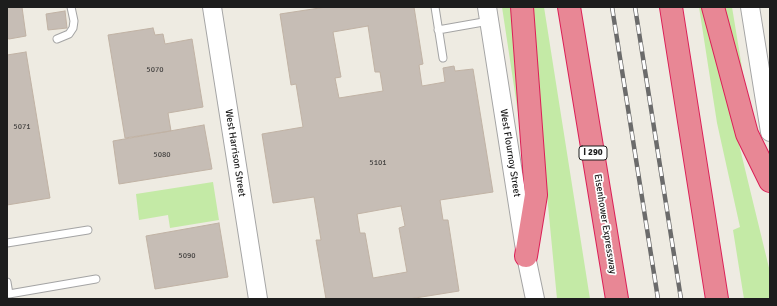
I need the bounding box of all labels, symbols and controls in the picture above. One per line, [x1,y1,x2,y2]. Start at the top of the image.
house number: 5070 [146,65,164,75]
street label: West Harrison Street [222,108,248,198]
street label: West Flournoy Street [497,108,523,198]
house number: 5071 [13,122,31,132]
road number: I 290 [579,146,607,160]
house number: 5080 [153,150,171,160]
house number: 5101 [369,158,387,168]
street label: Eisenhower Expressway [591,173,619,275]
house number: 5090 [178,251,196,261]

